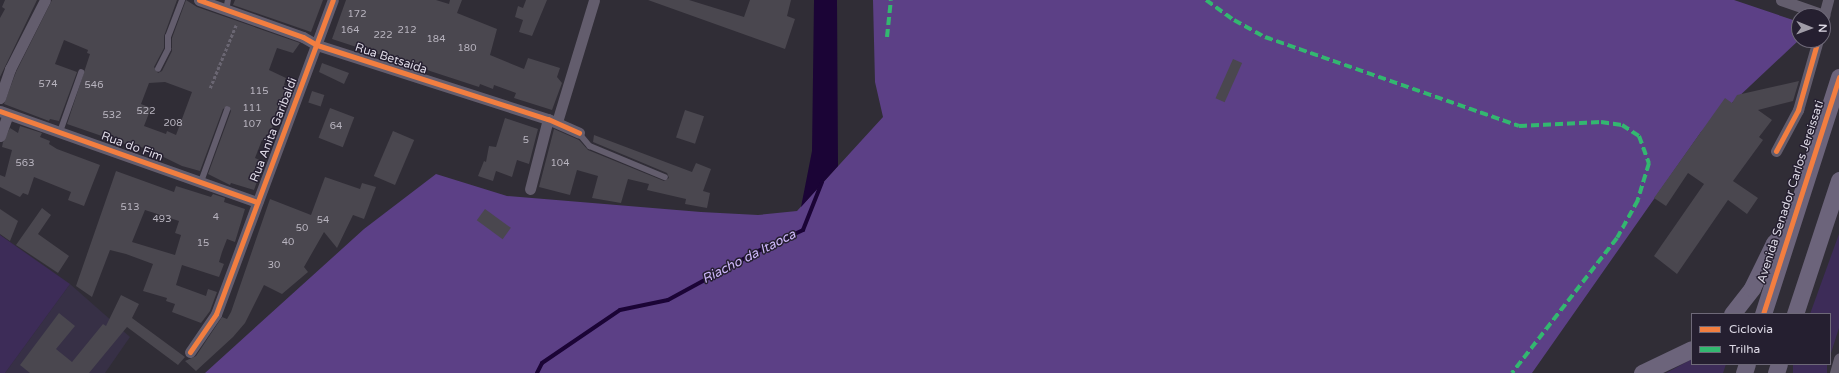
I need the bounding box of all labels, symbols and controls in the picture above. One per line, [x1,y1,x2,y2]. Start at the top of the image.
north arrow [1791,8,1831,48]
house number: 172 [348,9,366,21]
text: N [1816,24,1829,33]
house number: 164 [341,25,359,37]
house number: 212 [398,25,416,37]
house number: 222 [374,30,392,42]
house number: 184 [427,34,445,46]
street label: Rua Betsaida [353,41,429,77]
house number: 180 [458,43,476,55]
street label: Rua Anita Garibaldi [247,76,301,184]
house number: 574 [39,79,57,91]
house number: 546 [85,80,103,92]
house number: 115 [250,86,268,98]
street label: Avenida Senador Carlos Jereissati [1755,99,1827,285]
house number: 111 [243,103,261,115]
house number: 522 [137,106,155,118]
house number: 532 [103,110,121,122]
house number: 208 [164,118,182,130]
house number: 107 [243,119,261,131]
house number: 64 [330,121,342,133]
street label: Rua do Fim [99,129,165,165]
house number: 5 [523,135,529,147]
house number: 563 [16,158,34,170]
house number: 104 [551,158,569,170]
house number: 513 [121,202,139,214]
house number: 4 [213,212,219,224]
house number: 493 [153,214,171,226]
house number: 54 [317,215,329,227]
house number: 50 [296,223,308,235]
water label: Riacho da Itaoca [700,227,798,287]
house number: 40 [282,237,294,249]
house number: 15 [197,238,209,250]
house number: 30 [268,260,280,272]
legend [1691,313,1831,365]
text: Ciclovia [1729,322,1773,336]
text: Trilha [1729,342,1760,356]

